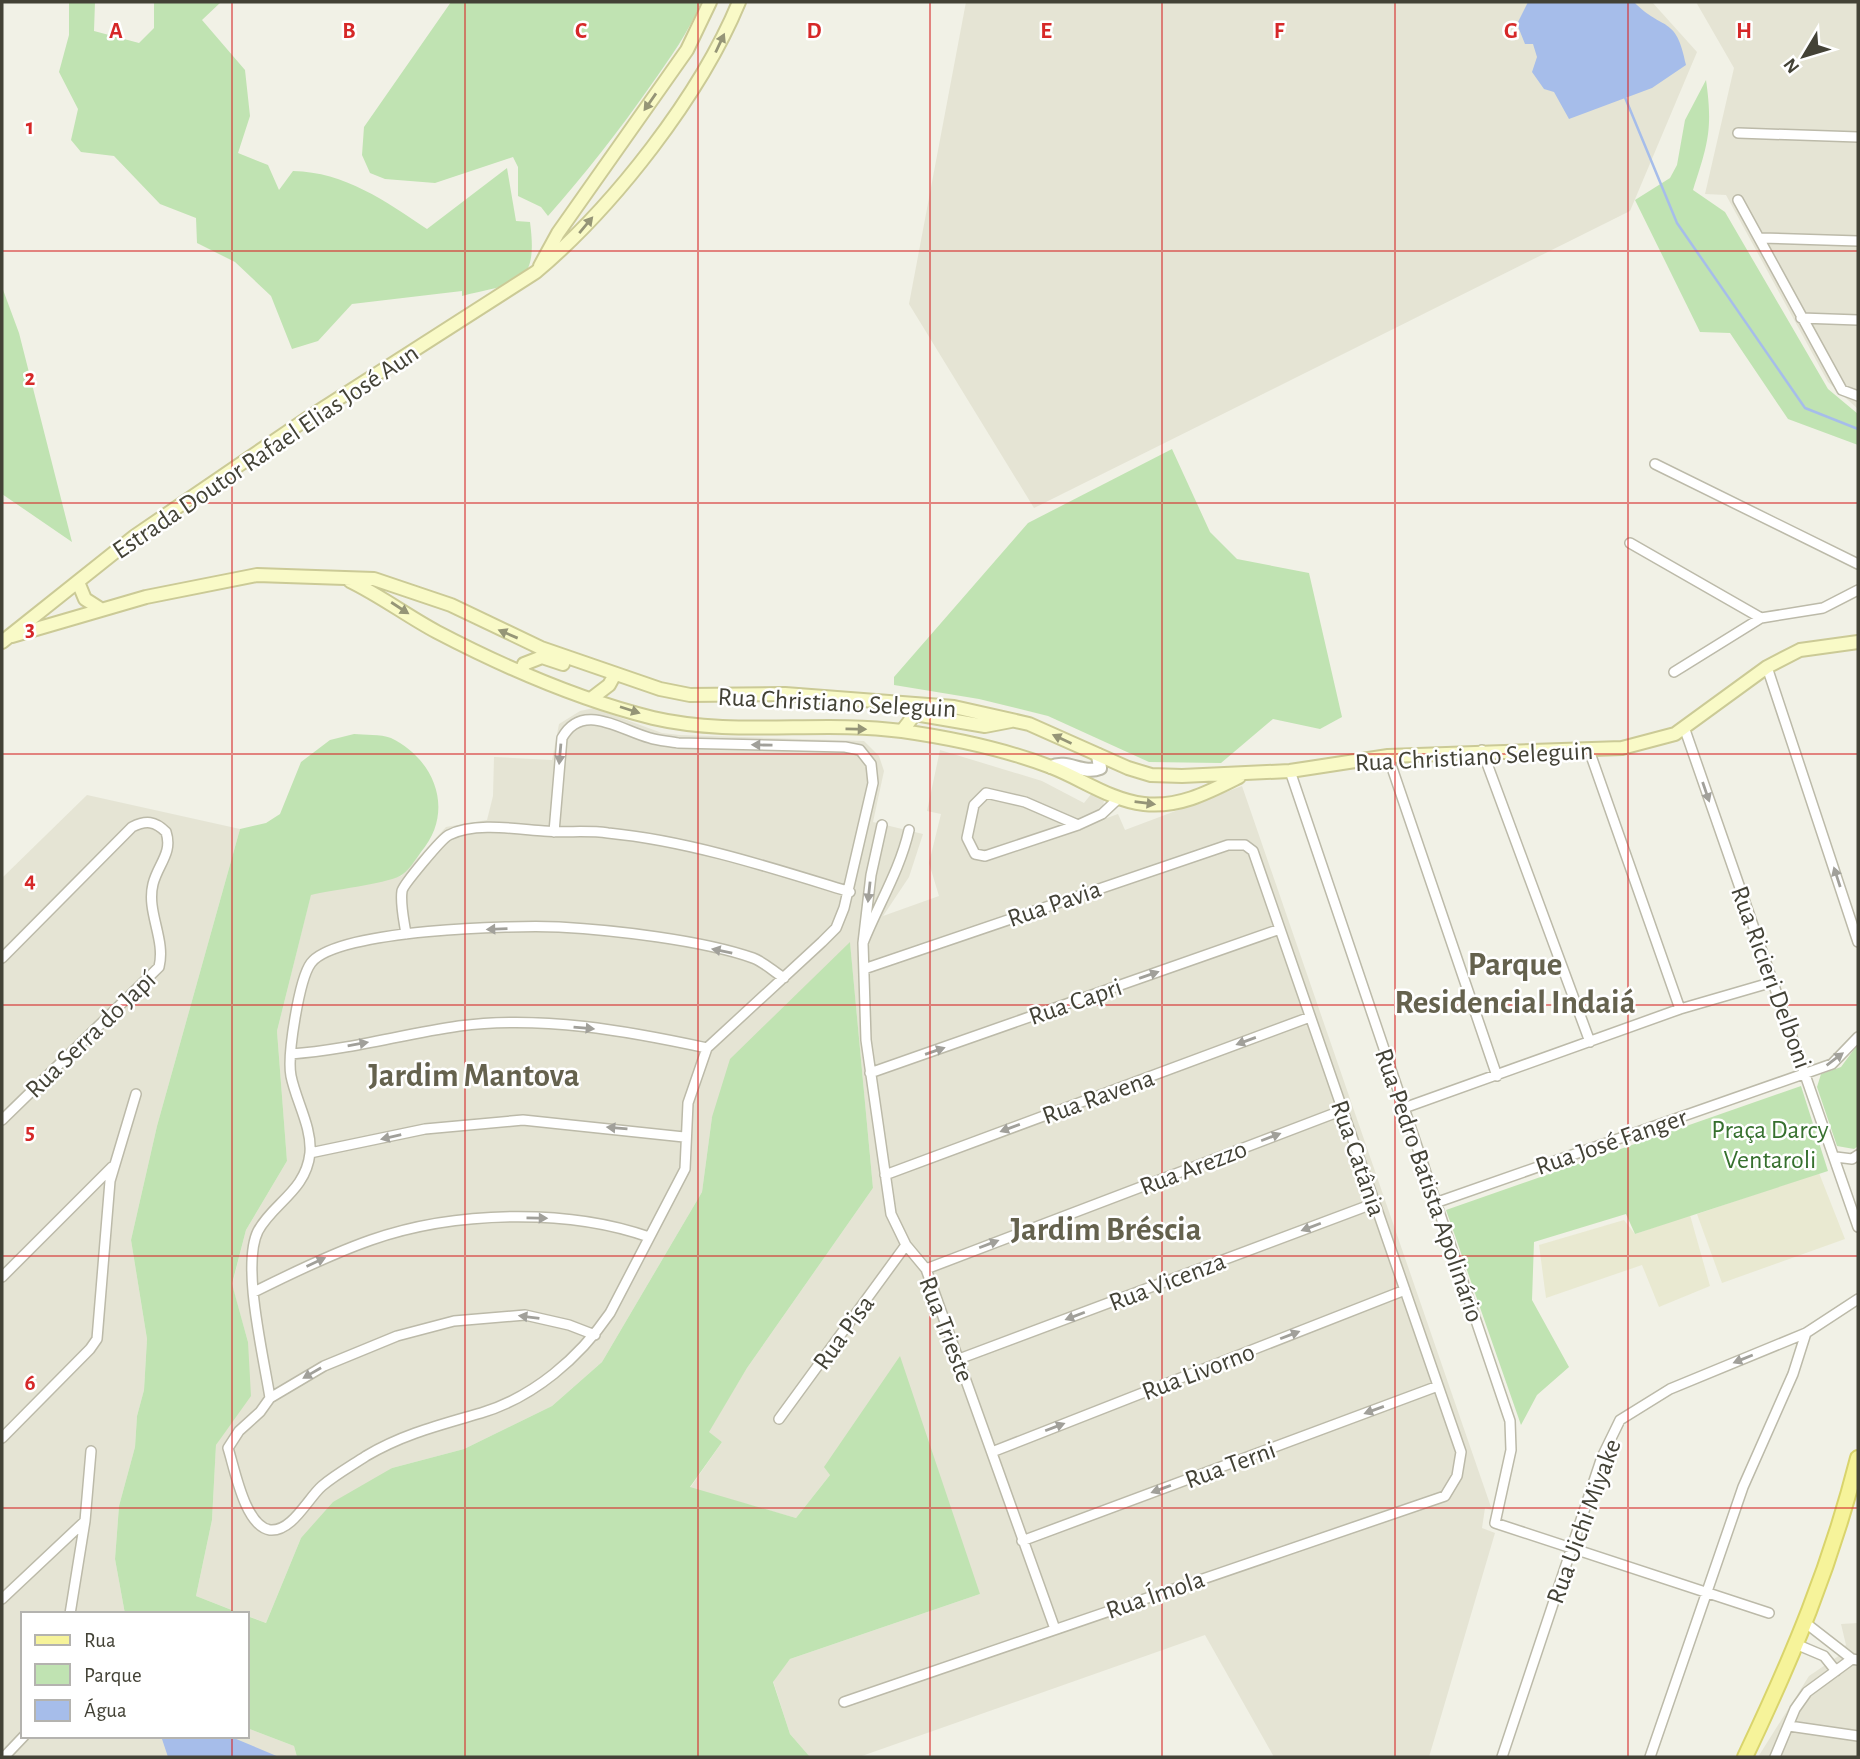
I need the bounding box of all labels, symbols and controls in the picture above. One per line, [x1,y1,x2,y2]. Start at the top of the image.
text: A [109,20,123,43]
text: B [342,20,356,43]
text: C [575,20,587,43]
text: D [806,20,822,43]
text: E [1040,20,1052,43]
text: F [1274,20,1285,43]
text: G [1504,20,1518,43]
text: H [1736,20,1752,43]
north arrow [1769,21,1839,91]
one-way arrow [715,33,726,53]
text: N [1780,54,1803,77]
one-way arrow [643,93,657,111]
text: 1 [26,116,34,139]
one-way arrow [578,216,594,234]
street label: Estrada Doutor Rafael Elias José Aun [108,340,423,564]
text: 2 [25,367,36,390]
one-way arrow [391,601,410,614]
text: 3 [25,618,35,641]
one-way arrow [497,628,518,639]
street label: Rua Christiano Seleguin [717,684,957,722]
one-way arrow [619,705,640,716]
one-way arrow [845,723,867,735]
one-way arrow [1052,733,1072,745]
street label: Rua Christiano Seleguin [1354,738,1594,776]
one-way arrow [750,739,772,750]
one-way arrow [554,743,565,765]
one-way arrow [1701,781,1712,802]
one-way arrow [1134,797,1156,808]
one-way arrow [1831,866,1842,887]
text: 4 [24,869,36,892]
street label: Rua Pavia [1004,876,1105,932]
one-way arrow [863,881,874,903]
street label: Rua Ricieri Delboni [1726,883,1816,1072]
one-way arrow [486,923,508,935]
one-way arrow [711,946,733,957]
district label: Parque Residencial Indaiá [1394,949,1636,1020]
street label: Rua Serra do Japí [21,966,161,1103]
one-way arrow [1139,969,1160,980]
street label: Rua Capri [1025,974,1125,1030]
one-way arrow [573,1023,595,1034]
one-way arrow [1236,1035,1257,1046]
one-way arrow [348,1038,370,1049]
one-way arrow [924,1045,945,1056]
street label: Rua Pedro Batista Apolinário [1370,1045,1488,1325]
one-way arrow [1825,1052,1844,1066]
district label: Jardim Mantova [368,1060,580,1093]
street label: Rua Ravena [1039,1065,1158,1129]
street label: Rua Catânia [1326,1097,1390,1220]
street label: Rua José Fanger [1532,1104,1691,1180]
park label: Praça Darcy Ventaroli [1711,1117,1829,1173]
text: 5 [25,1121,35,1144]
one-way arrow [606,1123,628,1134]
one-way arrow [1000,1123,1021,1134]
one-way arrow [380,1132,402,1143]
one-way arrow [1260,1132,1281,1143]
street label: Rua Arezzo [1136,1136,1251,1200]
one-way arrow [526,1212,548,1224]
district label: Jardim Bréscia [1010,1214,1202,1247]
one-way arrow [1301,1222,1322,1233]
one-way arrow [979,1239,1000,1250]
street label: Rua Vicenza [1105,1248,1229,1316]
one-way arrow [306,1257,326,1268]
street label: Rua Trieste [914,1273,978,1386]
street label: Rua Pisa [808,1291,879,1375]
one-way arrow [1065,1311,1086,1322]
one-way arrow [518,1312,540,1323]
one-way arrow [1279,1329,1300,1340]
street label: Rua Livorno [1138,1339,1258,1405]
one-way arrow [1732,1354,1753,1365]
one-way arrow [303,1367,322,1380]
text: 6 [24,1372,36,1395]
one-way arrow [1364,1405,1385,1416]
one-way arrow [1045,1421,1066,1432]
street label: Rua Uichi Miyake [1542,1436,1626,1607]
street label: Rua Terni [1181,1437,1279,1493]
one-way arrow [1150,1484,1171,1495]
street label: Rua Ímola [1102,1564,1208,1624]
legend [21,1612,248,1738]
text: Rua [84,1630,116,1651]
text: Parque [84,1665,142,1686]
text: Água [84,1698,127,1721]

